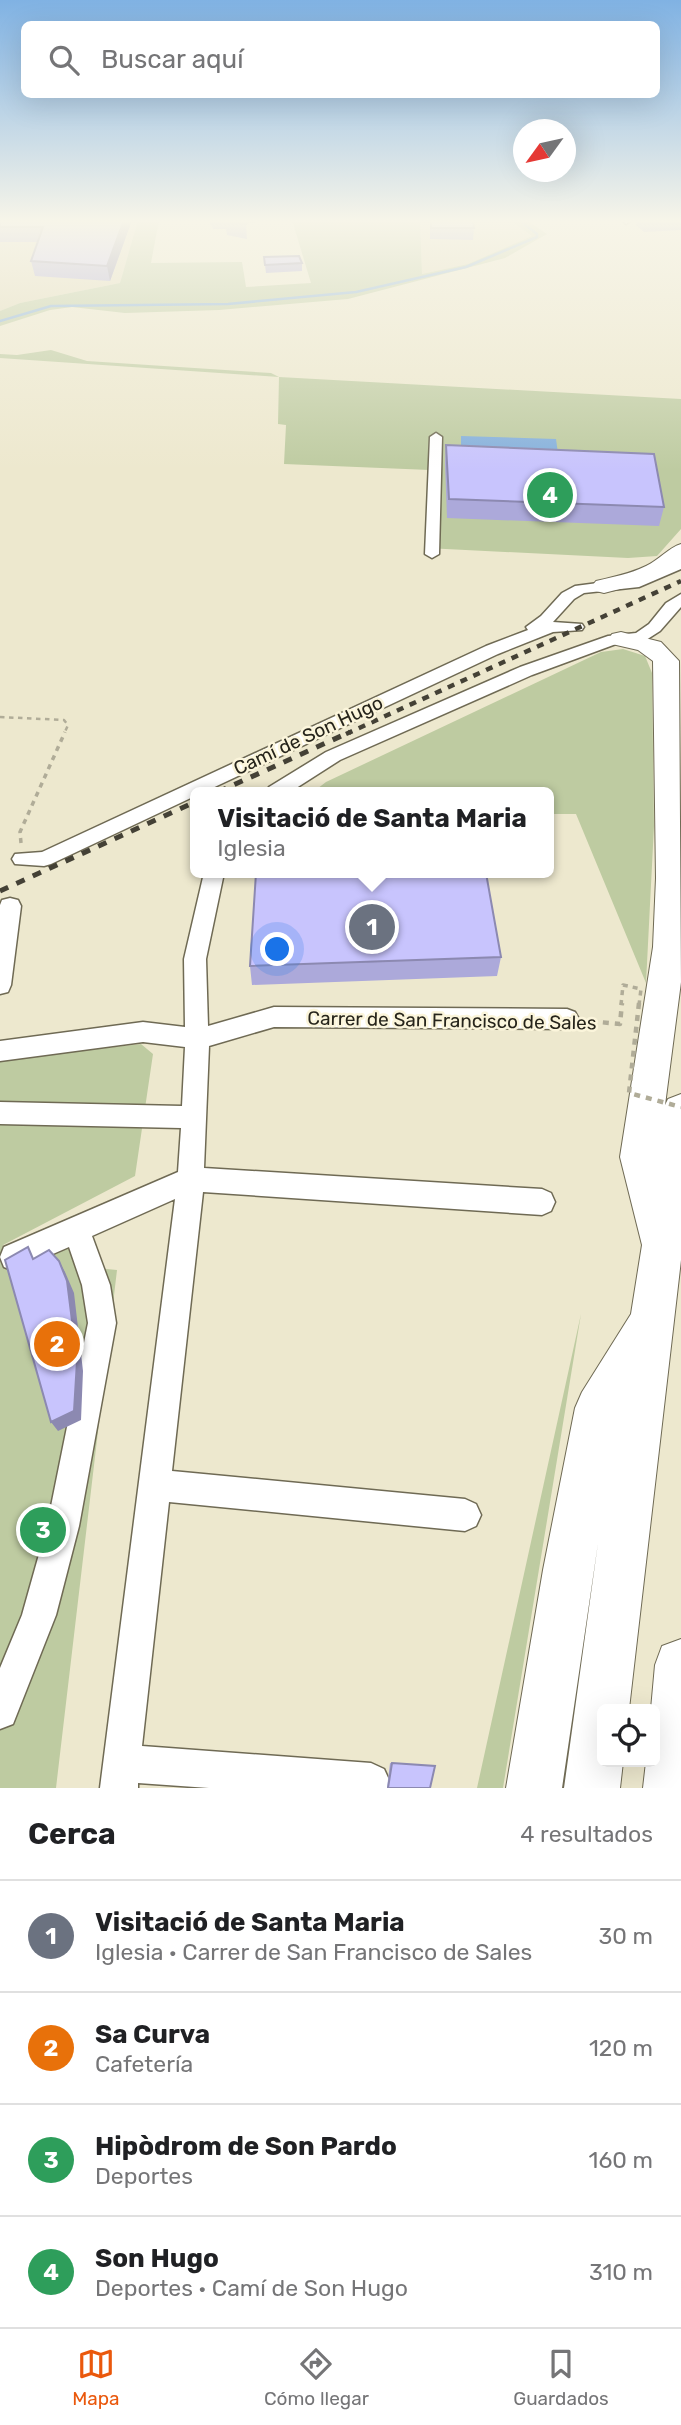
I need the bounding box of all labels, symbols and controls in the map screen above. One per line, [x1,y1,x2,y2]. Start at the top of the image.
search box [21,21,660,98]
icon: search [45,41,83,79]
text: Buscar aquí [101,44,243,75]
north arrow [513,119,576,182]
pin: 4 [527,469,573,521]
street label: Camí de Son Hugo [230,691,387,780]
popup [190,787,554,878]
text: Visitació de Santa Maria [217,803,527,834]
text: Iglesia [217,834,286,862]
pin: 1 [349,901,395,953]
your location [260,932,294,966]
street label: Carrer de San Francisco de Sales [307,1006,597,1035]
pin: 2 [34,1318,80,1370]
pin: 3 [20,1504,66,1556]
map controls [597,1704,660,1767]
button: locate [597,1704,660,1767]
text: Cerca [28,1816,116,1852]
text: 4 resultados [520,1820,653,1848]
text: Visitació de Santa Maria [95,1907,405,1938]
text: 1 [45,1922,57,1950]
text: 30 m [598,1922,653,1950]
text: Iglesia · Carrer de San Francisco de Sales [95,1938,532,1966]
text: Sa Curva [95,2019,210,2050]
text: 2 [44,2034,58,2062]
text: 120 m [589,2034,653,2062]
text: Cafetería [95,2050,193,2078]
text: Hipòdrom de Son Pardo [95,2131,397,2162]
text: 3 [43,2146,59,2174]
text: 160 m [589,2146,653,2174]
text: Deportes [95,2162,193,2190]
text: Son Hugo [95,2243,219,2274]
text: 4 [43,2258,59,2286]
text: 310 m [589,2258,653,2286]
text: Deportes · Camí de Son Hugo [95,2274,408,2302]
tab: Mapa [72,2345,120,2410]
tab: Cómo llegar [264,2345,369,2410]
tab: Guardados [513,2345,609,2410]

